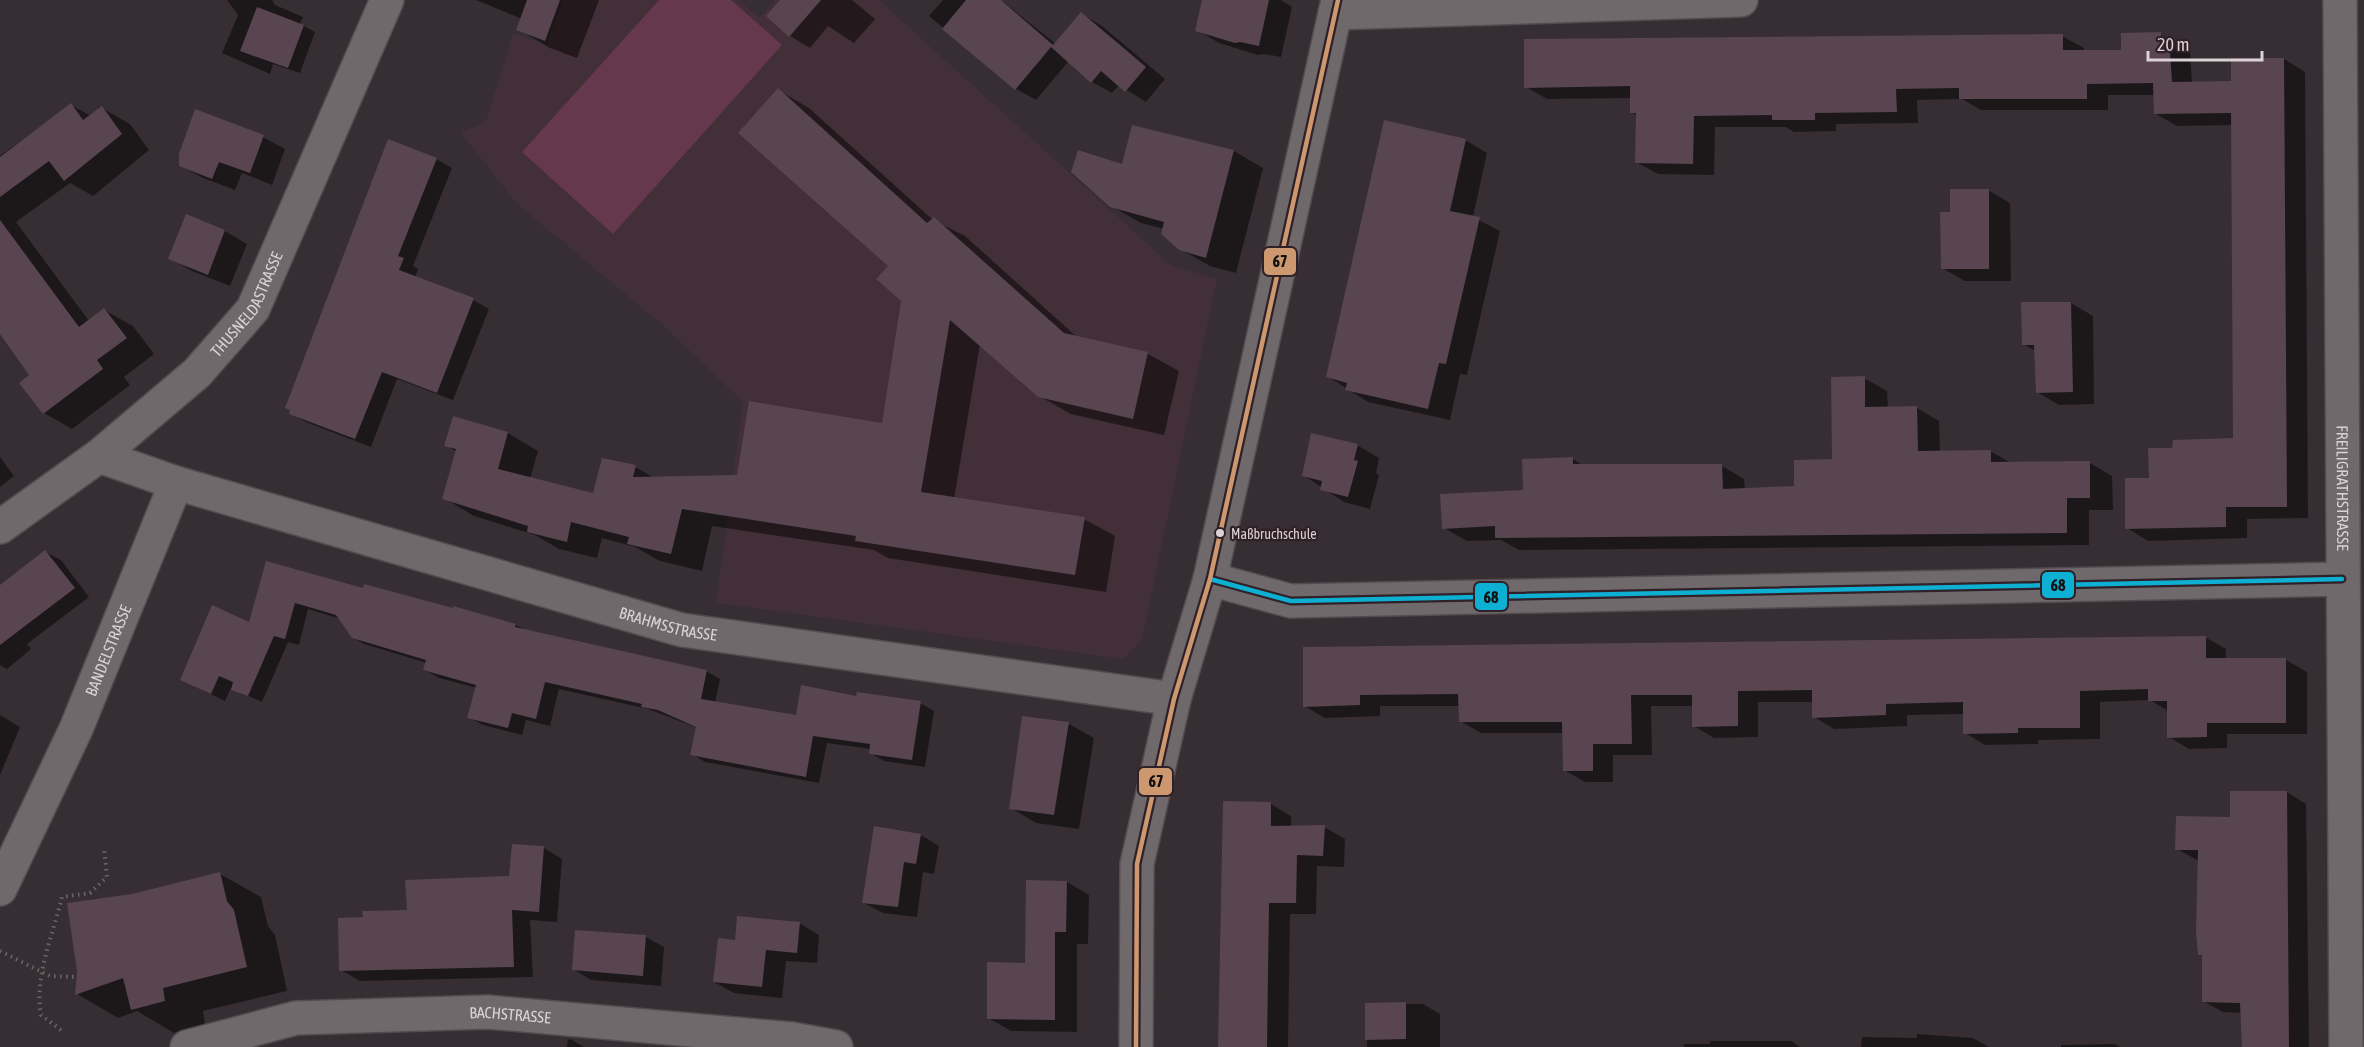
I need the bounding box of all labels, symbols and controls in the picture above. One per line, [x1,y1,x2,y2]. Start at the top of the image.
scale bar [2148,24,2262,62]
text: 20 m [2157,34,2189,55]
line badge: 67 [1263,247,1297,276]
street label: THUSNELDASTRASSE [207,249,286,360]
text: 67 [1272,252,1288,270]
street label: FREILIGRATHSTRASSE [2333,425,2352,551]
place label: Maßbruchschule [1231,526,1317,542]
marker: Maßbruchschule [1214,527,1226,539]
line badge: 68 [2041,571,2075,599]
text: 68 [2050,576,2066,594]
line badge: 68 [1474,582,1508,611]
text: 68 [1483,588,1499,606]
street label: BANDELSTRASSE [81,602,135,699]
street label: BRAHMSSTRASSE [617,603,718,644]
line badge: 67 [1138,767,1173,796]
text: 67 [1148,772,1164,790]
street label: BACHSTRASSE [469,1003,552,1027]

